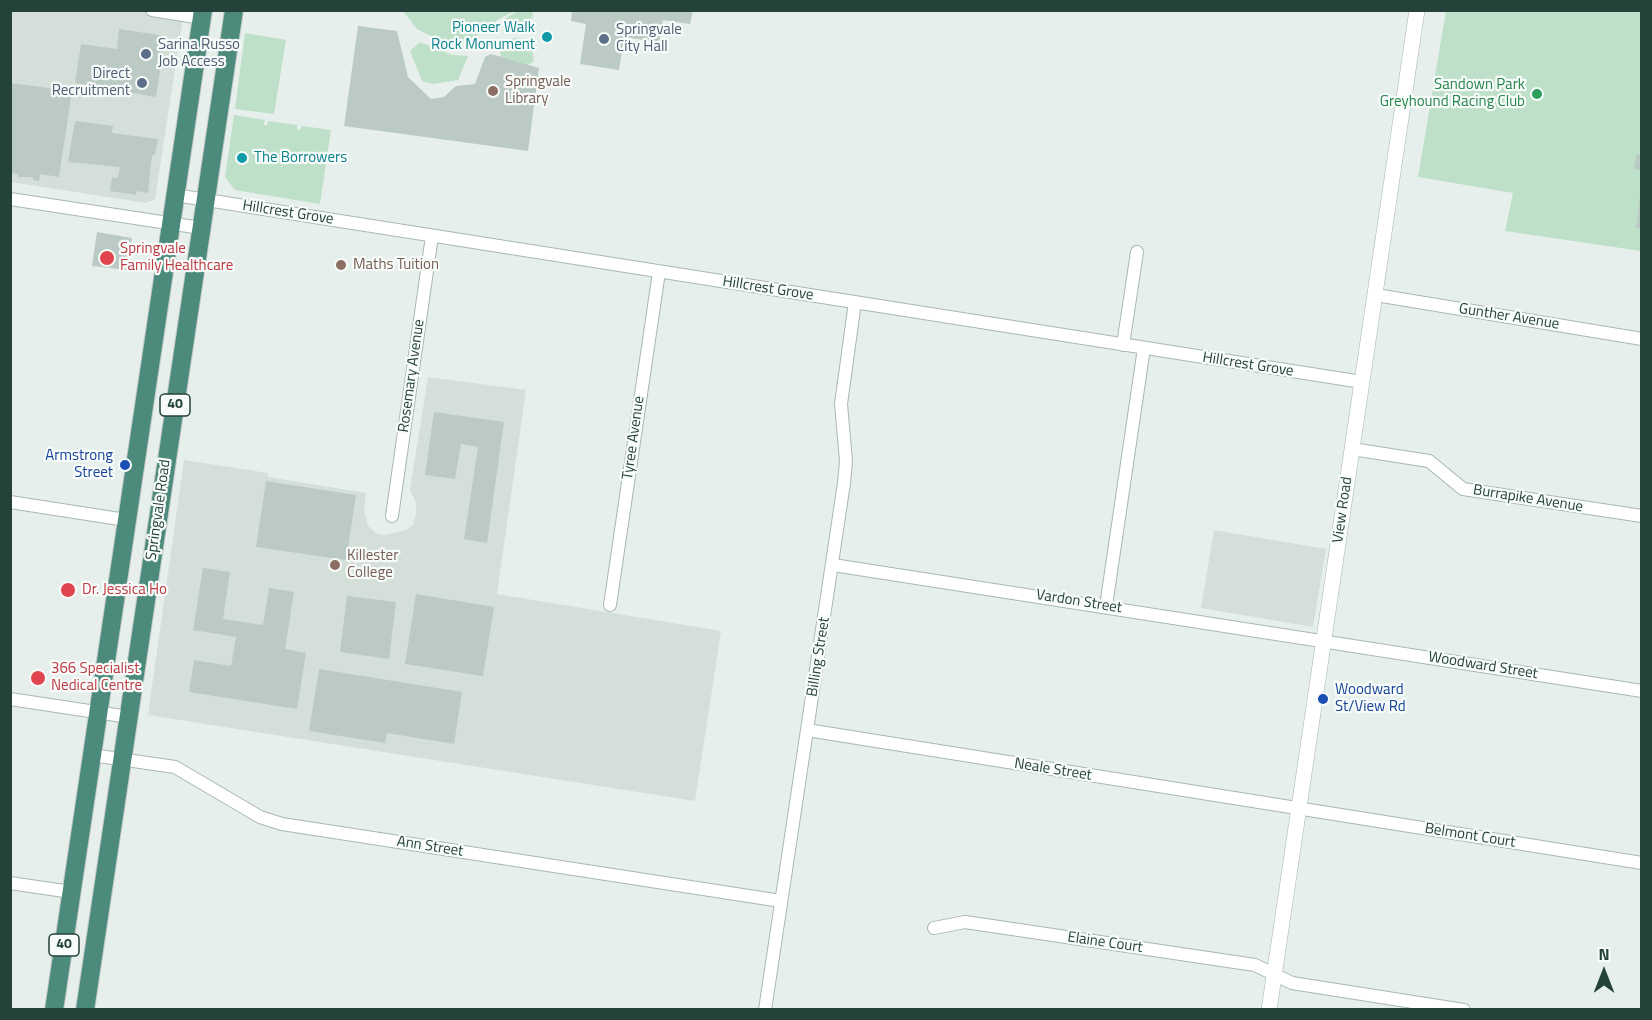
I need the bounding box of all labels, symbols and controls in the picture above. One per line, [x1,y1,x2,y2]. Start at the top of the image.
place label: Pioneer Walk Rock Monument [431,19,535,54]
place label: Springvale City Hall [616,21,682,56]
marker: Pioneer Walk Rock Monument [540,30,554,44]
marker: Springvale City Hall [597,32,611,46]
place label: Sarina Russo Job Access [158,36,240,71]
marker: Sarina Russo Job Access [139,47,153,61]
place label: Direct Recruitment [52,65,130,100]
place label: Springvale Library [505,73,571,108]
marker: Direct Recruitment [135,76,149,90]
place label: Sandown Park Greyhound Racing Club [1380,76,1525,111]
marker: Springvale Library [486,84,500,98]
marker: Sandown Park Greyhound Racing Club [1530,87,1544,101]
place label: The Borrowers [254,149,347,167]
marker: The Borrowers [235,151,249,165]
street label: Hillcrest Grove [241,197,335,229]
place label: Springvale Family Healthcare [120,240,233,275]
marker: Springvale Family Healthcare [98,249,116,267]
place label: Maths Tuition [353,256,439,274]
marker: Maths Tuition [334,258,348,272]
street label: Hillcrest Grove [721,273,815,305]
street label: Gunther Avenue [1457,300,1561,334]
street label: Rosemary Avenue [395,318,429,434]
street label: Hillcrest Grove [1201,349,1295,381]
road number: 40 [160,394,190,416]
street label: Tyree Avenue [619,395,649,481]
place label: Armstrong Street [45,447,113,482]
marker: Armstrong Street [118,458,132,472]
street label: Springvale Road [143,458,175,562]
street label: View Road [1329,476,1357,544]
street label: Burrapike Avenue [1472,481,1584,517]
place label: Killester College [347,547,398,582]
marker: Killester College [328,558,342,572]
marker: Dr. Jessica Ho [59,581,77,599]
place label: Dr. Jessica Ho [82,581,167,599]
street label: Vardon Street [1035,586,1123,618]
street label: Billing Street [804,616,834,698]
street label: Woodward Street [1427,648,1539,684]
place label: 366 Specialist Nedical Centre [51,660,142,695]
marker: 366 Specialist Nedical Centre [29,669,47,687]
place label: Woodward St/View Rd [1335,681,1406,716]
marker: Woodward St/View Rd [1316,692,1330,706]
street label: Neale Street [1013,755,1093,785]
street label: Belmont Court [1423,820,1517,852]
street label: Ann Street [395,833,465,861]
street label: Elaine Court [1066,929,1144,957]
road number: 40 [49,934,79,956]
north arrow [1574,942,1634,1002]
text: N [1598,942,1610,966]

